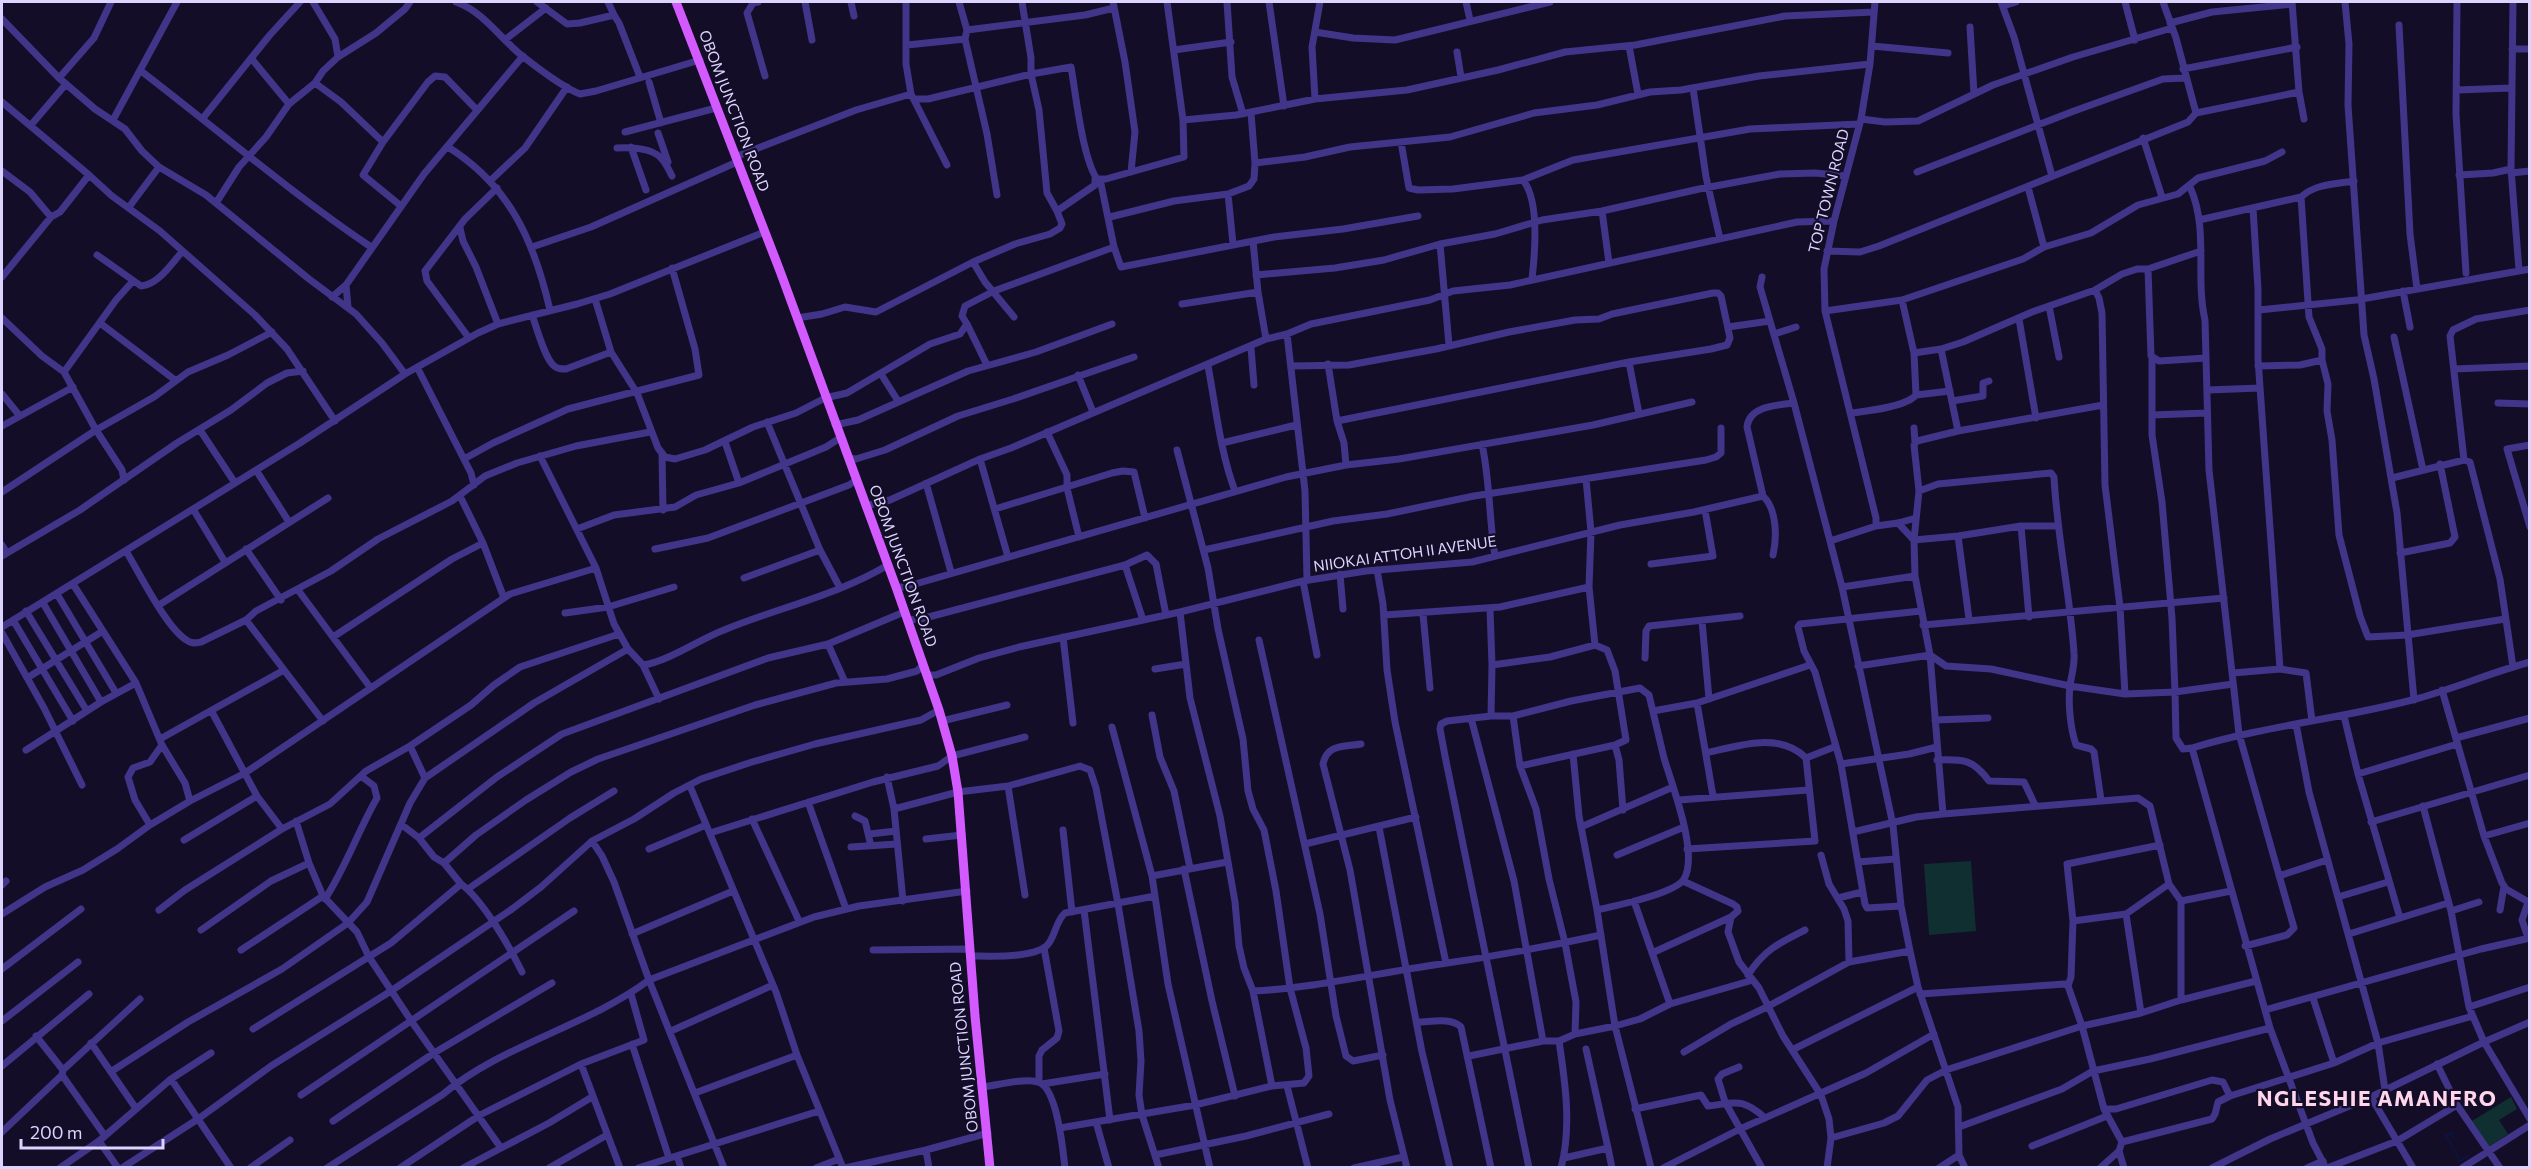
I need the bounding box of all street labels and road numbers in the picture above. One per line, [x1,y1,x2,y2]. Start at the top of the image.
street label: OBOM JUNCTION ROAD [696,27,774,194]
street label: TOP TOWN ROAD [1804,127,1852,255]
street label: OBOM JUNCTION ROAD [866,482,942,649]
street label: NIIOKAI ATTOH II AVENUE [1312,531,1498,575]
street label: OBOM JUNCTION ROAD [945,961,981,1133]

